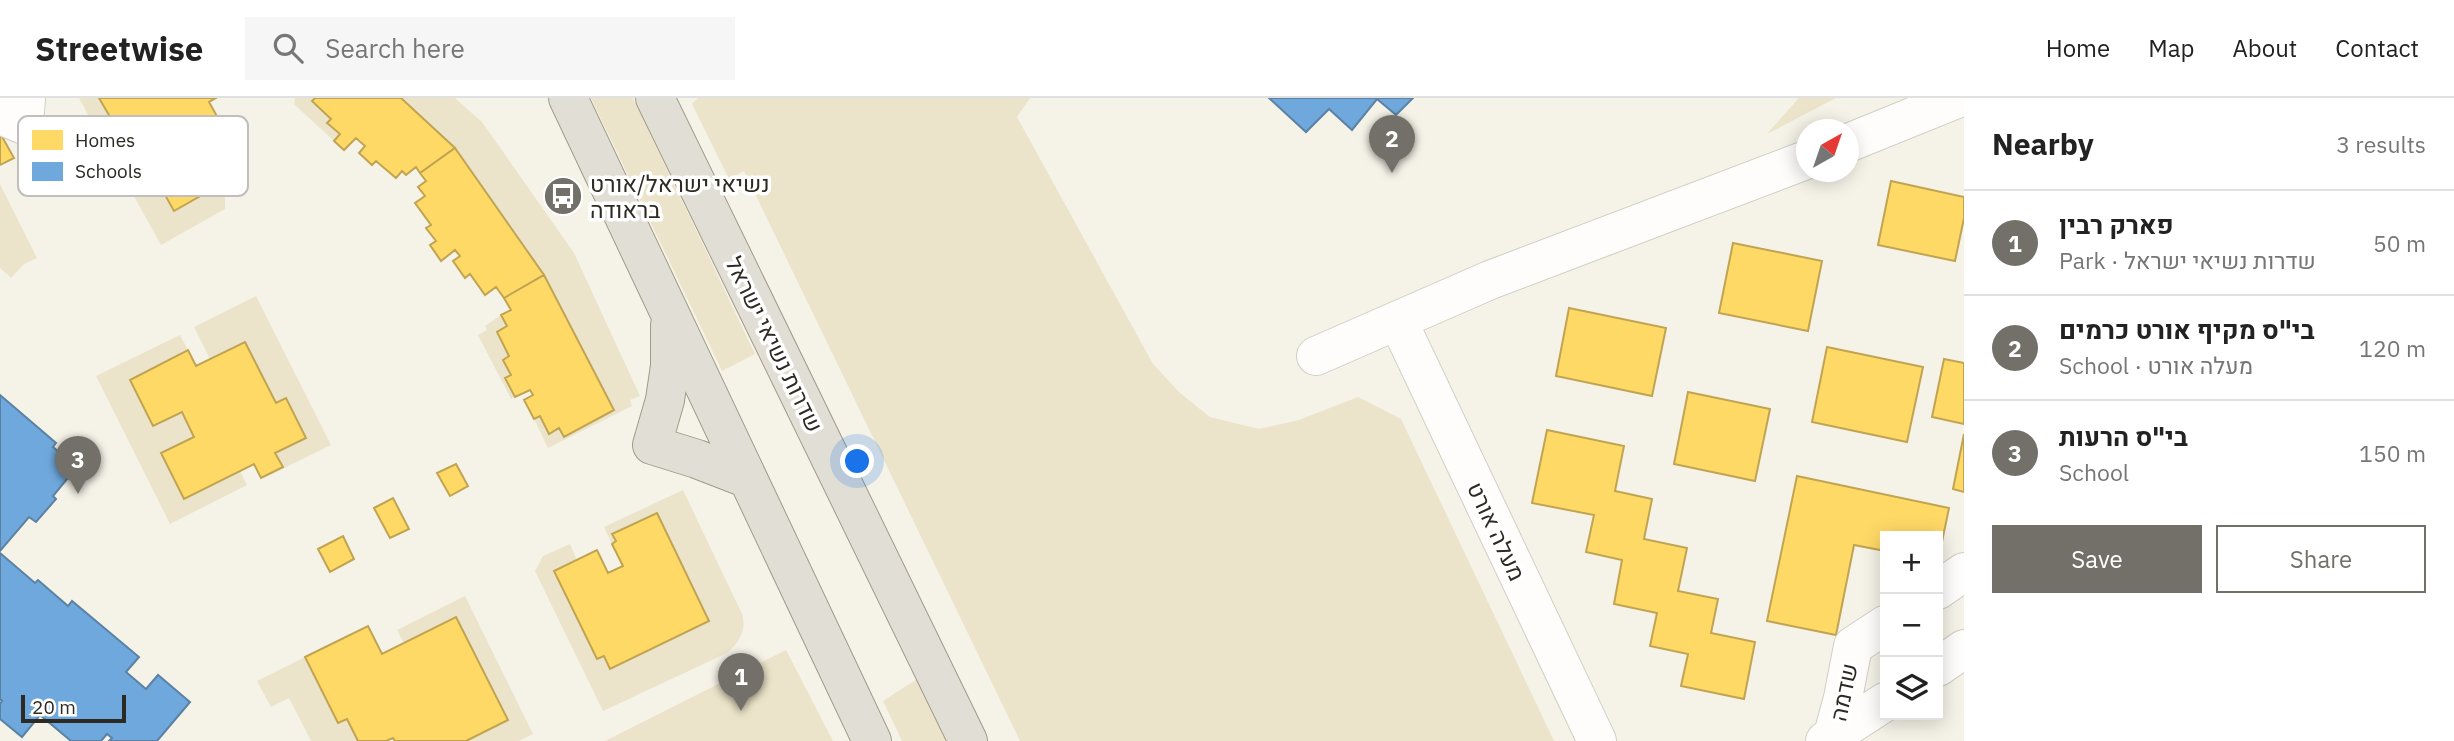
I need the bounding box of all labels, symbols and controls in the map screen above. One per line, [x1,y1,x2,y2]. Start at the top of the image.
search box [245,17,735,80]
text: Streetwise [35,27,203,70]
icon: search [269,29,307,67]
text: Search here [325,31,465,65]
text: Home [2046,32,2110,64]
text: Map [2148,32,2194,64]
text: About [2232,32,2297,64]
text: Contact [2335,32,2419,64]
pin: 2 [1369,115,1415,173]
legend [18,116,248,196]
north arrow [1796,119,1859,182]
text: Nearby [1992,124,2094,163]
text: Homes [75,128,135,152]
text: 3 results [2336,129,2426,159]
text: Schools [75,159,142,183]
place label: נשיאי ישראל/אורט בראודה [590,168,770,224]
bus stop icon: נשיאי ישראל/אורט בראודה [542,175,584,217]
text: פארק רבין [2059,207,2174,241]
text: 1 [2008,228,2022,258]
text: 50 m [2373,228,2426,258]
text: Park · שדרות נשיאי ישראל [2059,245,2316,275]
street label: שדרות נשיאי ישראל [719,251,831,437]
text: בי"ס מקיף אורט כרמים [2059,312,2315,346]
text: 2 [2008,333,2022,363]
text: 120 m [2359,333,2426,363]
text: School · מעלה אורט [2059,350,2253,380]
text: בי"ס הרעות [2059,419,2188,453]
pin: 3 [55,436,101,494]
text: 3 [2008,438,2022,468]
text: 150 m [2359,438,2426,468]
your location [840,444,874,478]
text: School [2059,457,2129,487]
street label: מעלה אורט [1461,477,1533,585]
button: Save [1992,525,2202,593]
button: Share [2216,525,2426,593]
map controls [1880,531,1943,720]
button: + [1880,531,1943,594]
button: − [1880,594,1943,657]
pin: 1 [718,653,764,711]
button: layers [1880,657,1943,720]
street label: שדמה [1822,660,1864,724]
scale bar [21,692,126,724]
text: 20 m [32,695,76,719]

